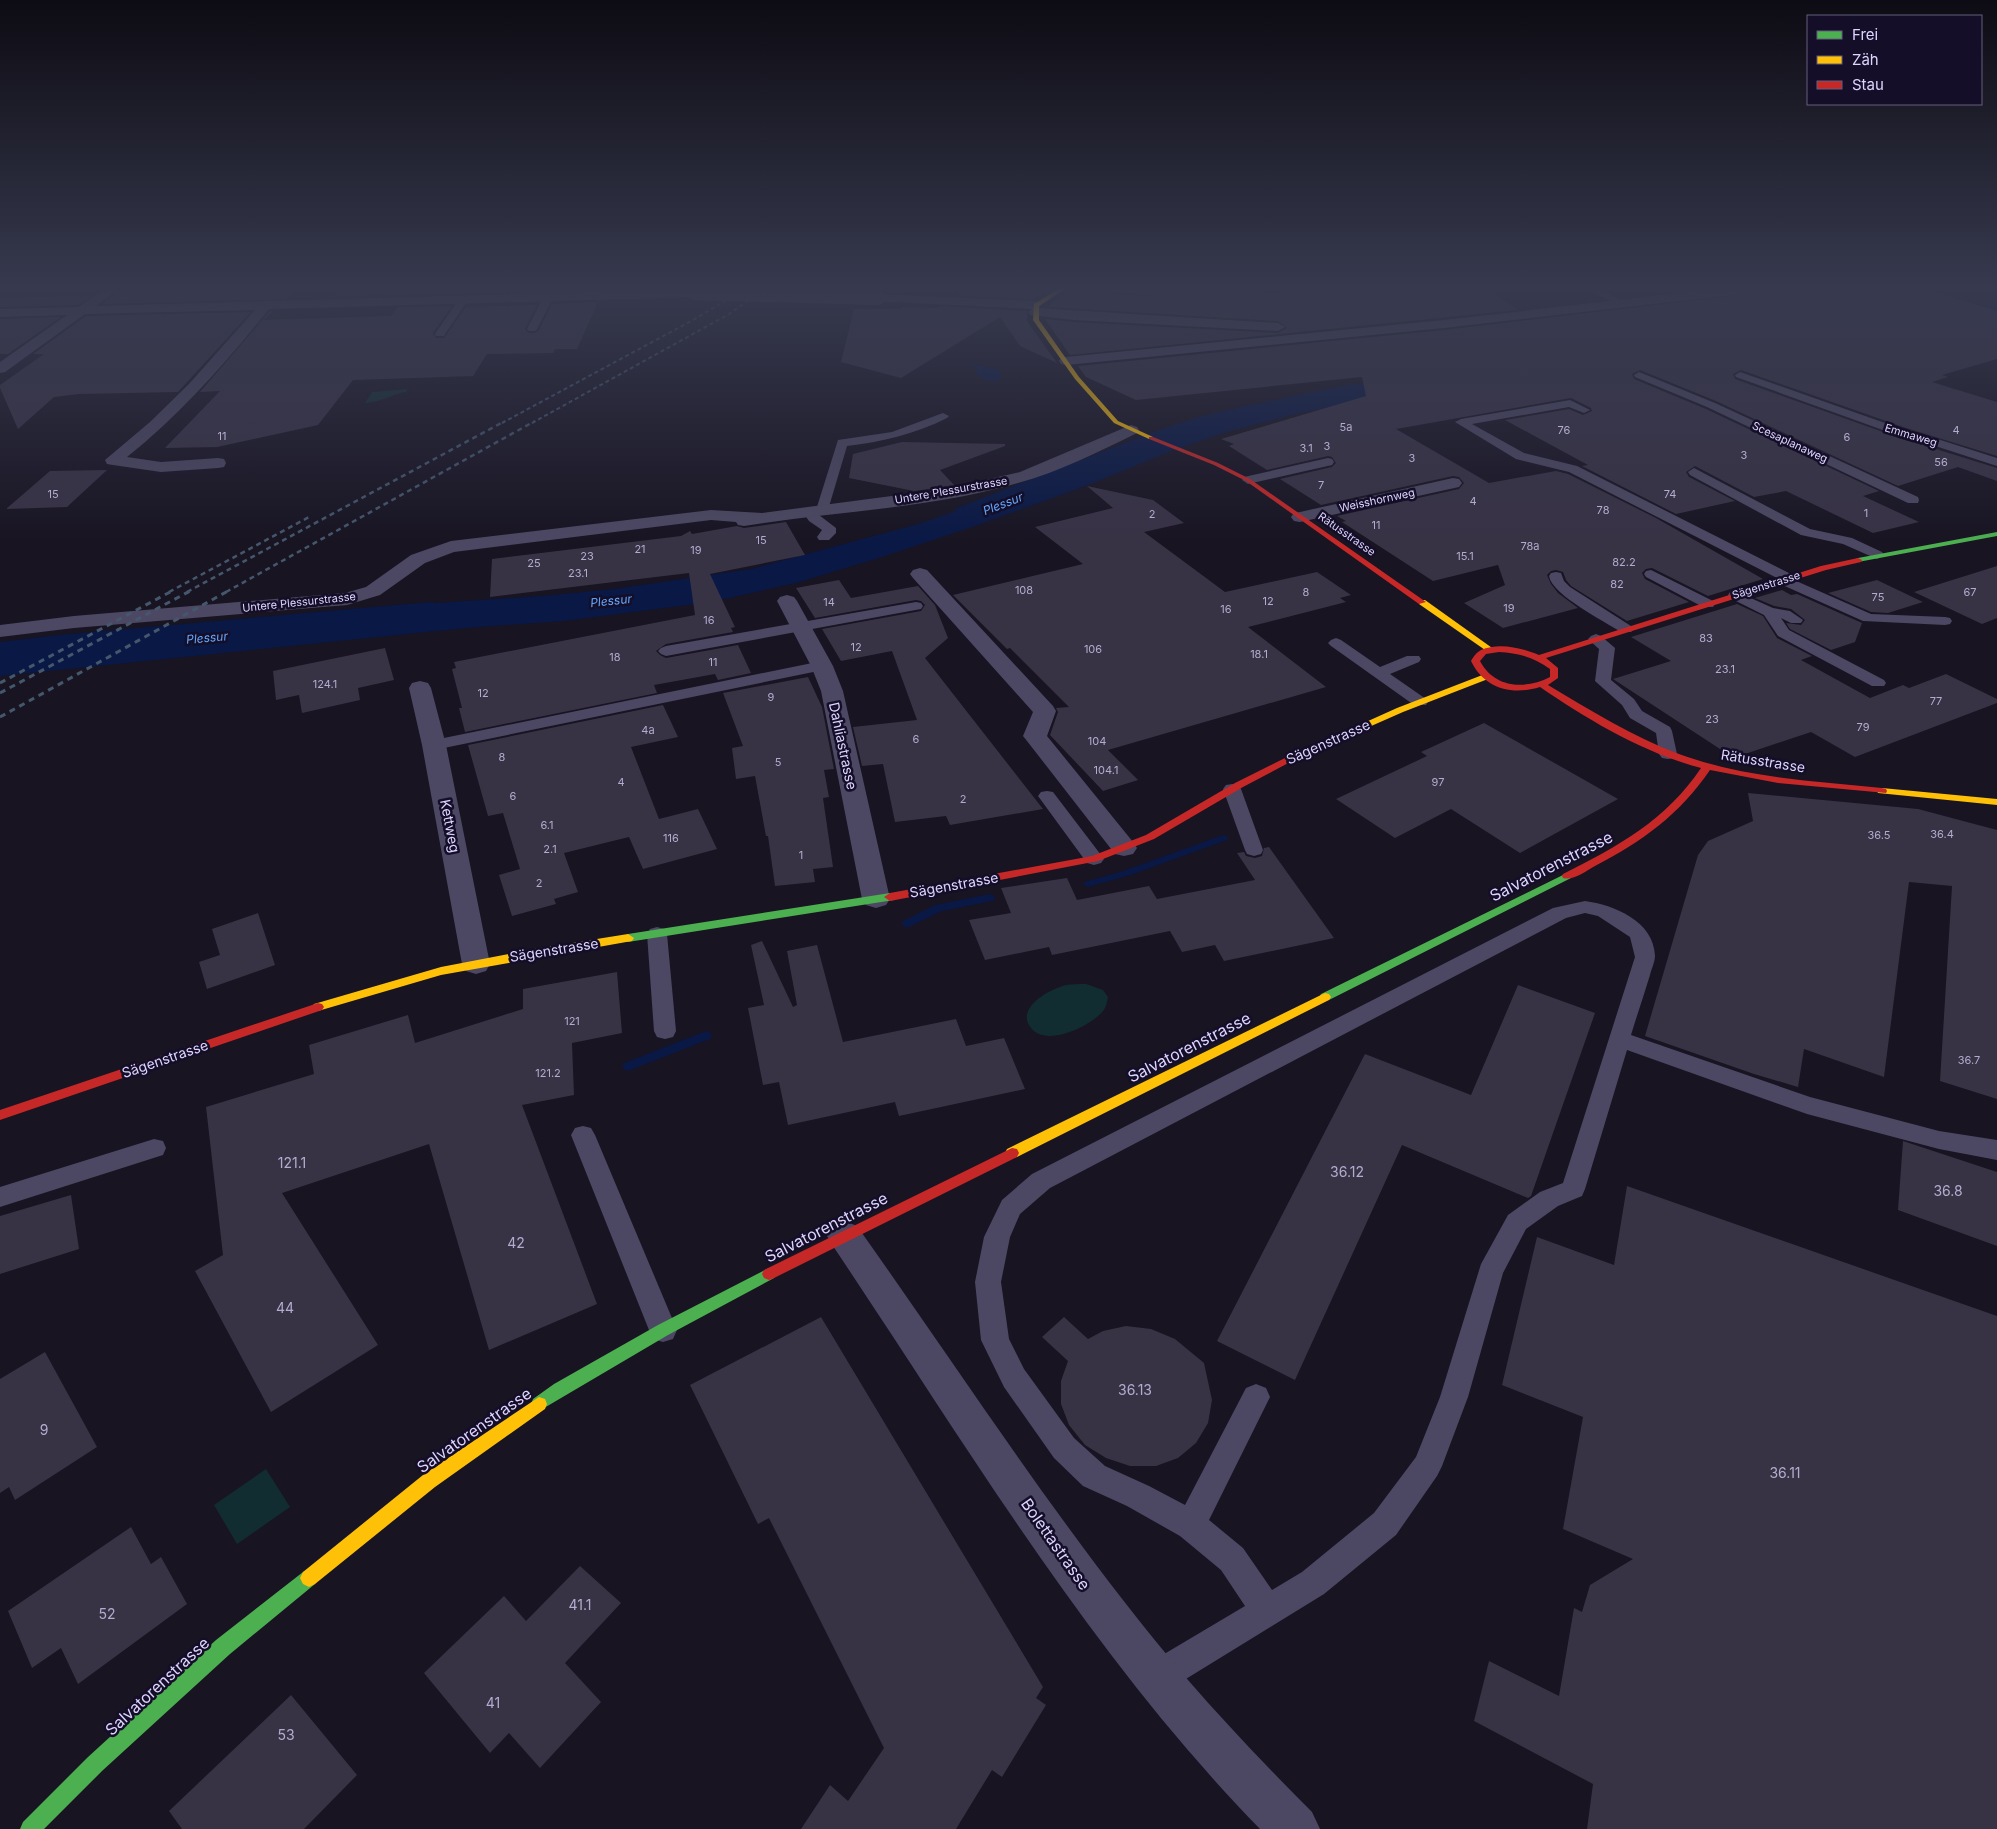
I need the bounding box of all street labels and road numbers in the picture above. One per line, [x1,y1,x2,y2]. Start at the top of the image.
street label: Scesaplanaweg [1750,418,1830,466]
street label: Emmaweg [1883,420,1939,450]
street label: Untere Plessurstrasse [894,474,1008,506]
street label: Weisshornweg [1338,485,1416,515]
street label: Rätusstrasse [1316,509,1378,559]
street label: Sägenstrasse [1730,568,1802,602]
street label: Untere Plessurstrasse [241,589,357,615]
street label: Dahliastrasse [826,701,861,791]
street label: Sägenstrasse [1283,715,1372,768]
street label: Rätusstrasse [1720,745,1806,776]
street label: Kettweg [437,798,464,854]
street label: Salvatorenstrasse [1486,826,1616,906]
street label: Sägenstrasse [908,868,1000,901]
street label: Sägenstrasse [508,934,600,965]
street label: Salvatorenstrasse [1124,1007,1254,1087]
street label: Sägenstrasse [120,1036,210,1081]
street label: Salvatorenstrasse [761,1187,891,1267]
street label: Salvatorenstrasse [413,1383,535,1477]
street label: Bolettastrasse [1017,1494,1095,1594]
street label: Salvatorenstrasse [101,1633,213,1739]

